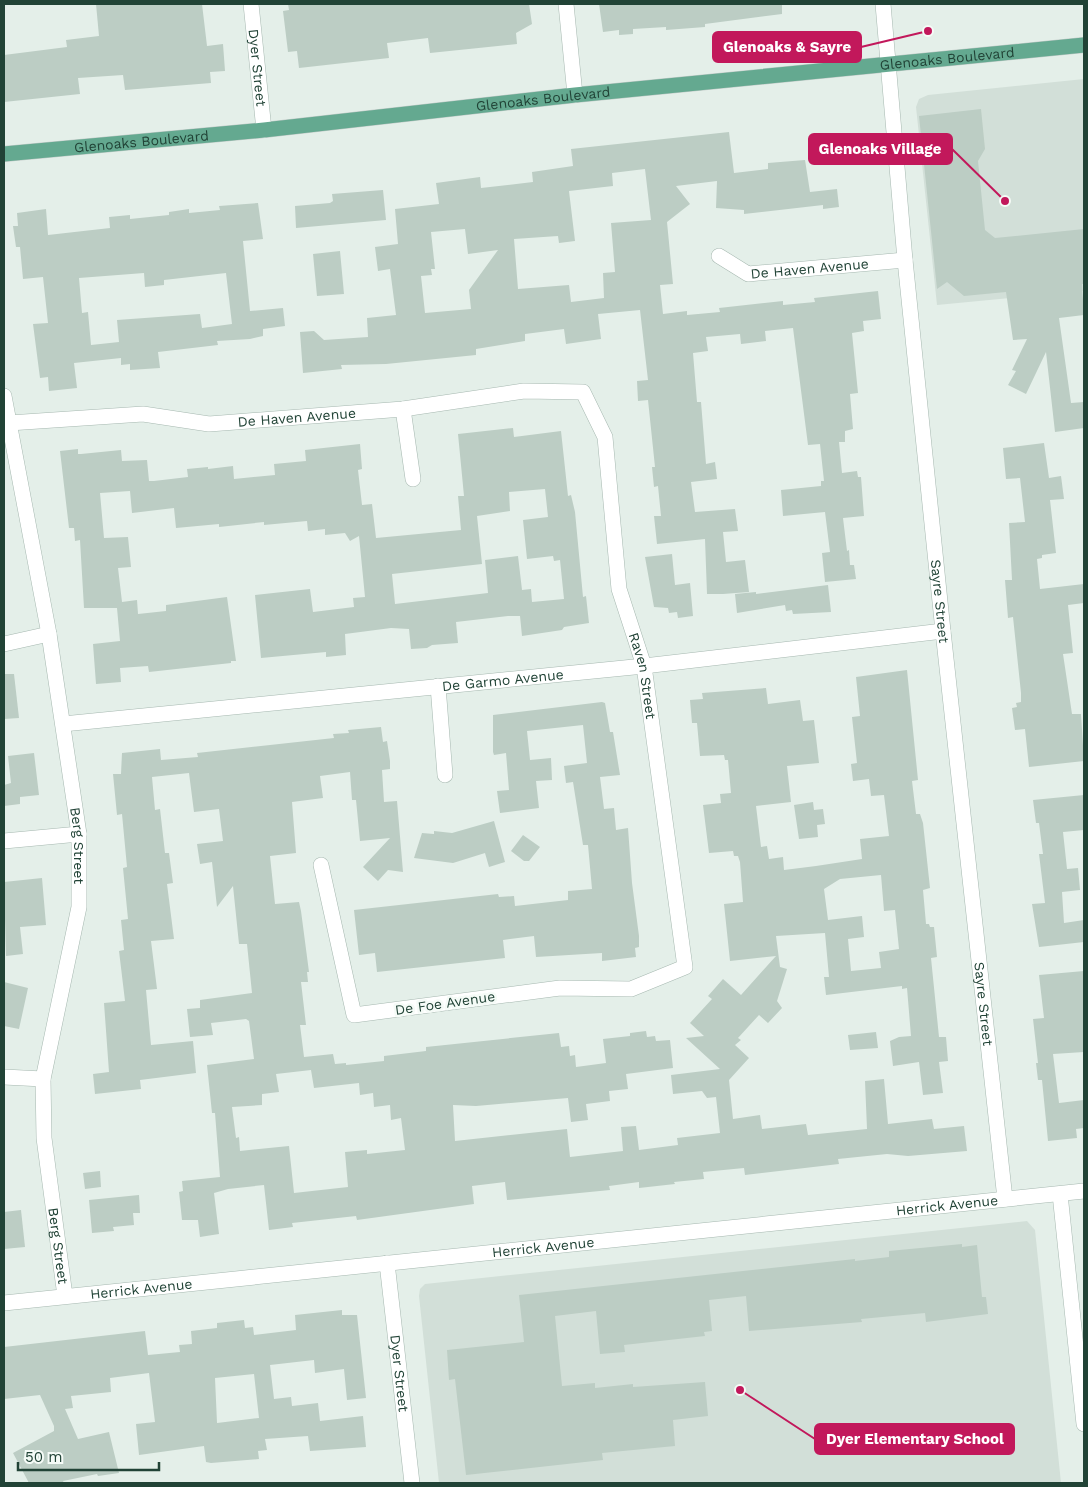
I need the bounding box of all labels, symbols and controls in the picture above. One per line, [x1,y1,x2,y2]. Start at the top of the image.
street label: Dyer Street [246,28,270,107]
callout: Glenoaks & Sayre [713,32,861,62]
text: Glenoaks & Sayre [723,38,851,56]
street label: Glenoaks Boulevard [879,44,1015,73]
street label: Glenoaks Boulevard [475,84,611,114]
street label: Glenoaks Boulevard [73,127,209,155]
callout: Glenoaks Village [809,134,952,164]
text: Glenoaks Village [819,140,942,158]
street label: De Haven Avenue [750,255,869,282]
street label: De Haven Avenue [237,405,356,430]
street label: Sayre Street [928,559,952,644]
street label: Raven Street [626,631,659,720]
street label: De Garmo Avenue [441,666,564,694]
street label: Berg Street [67,806,87,884]
street label: Sayre Street [971,961,996,1047]
street label: De Foe Avenue [394,988,496,1018]
street label: Herrick Avenue [895,1192,999,1218]
street label: Berg Street [45,1207,71,1285]
street label: Herrick Avenue [491,1234,595,1260]
street label: Herrick Avenue [89,1276,193,1302]
street label: Dyer Street [387,1334,412,1413]
callout: Dyer Elementary School [815,1424,1014,1454]
text: Dyer Elementary School [826,1430,1004,1448]
scale bar [18,1440,159,1472]
text: 50 m [25,1448,62,1466]

